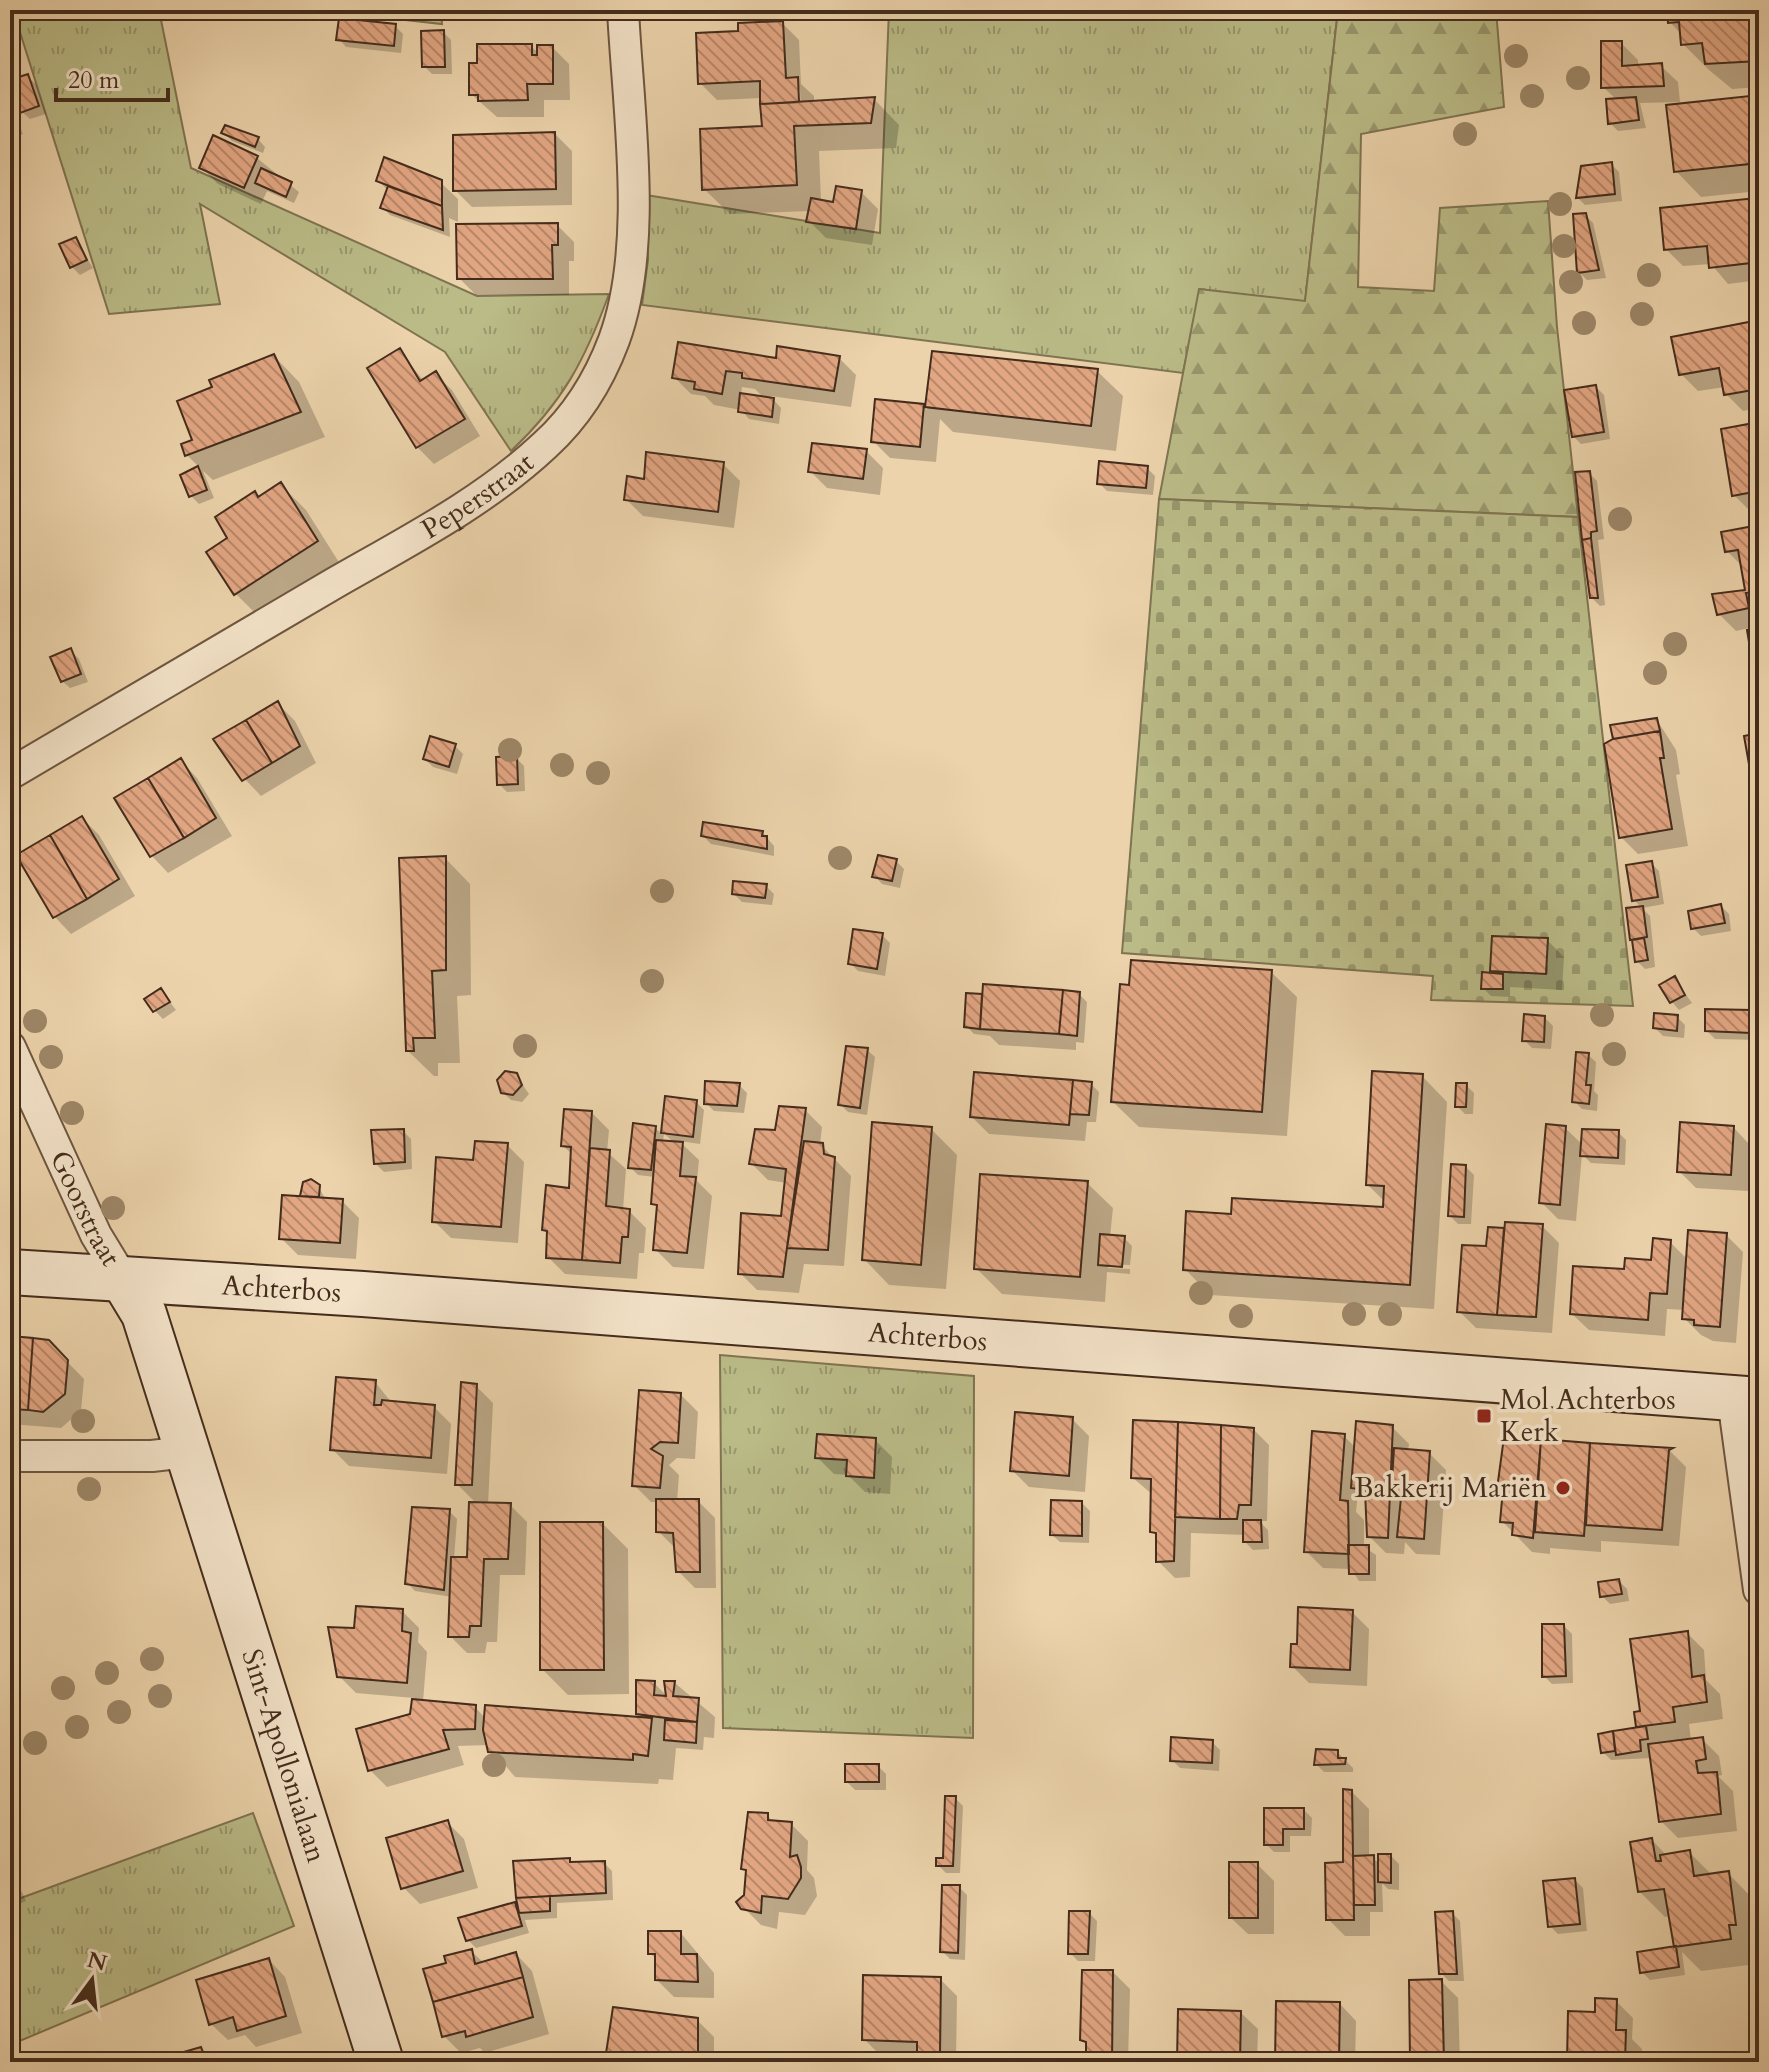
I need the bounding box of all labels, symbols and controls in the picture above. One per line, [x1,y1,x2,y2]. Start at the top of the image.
scale bar [56,52,168,102]
text: 20 m [68,64,120,97]
street label: Peperstraat [414,444,542,548]
street label: Goorstraat [41,1144,130,1273]
street label: Achterbos [221,1266,342,1312]
street label: Achterbos [867,1313,989,1360]
place label: Mol Achterbos Kerk [1500,1381,1676,1451]
marker: Mol Achterbos Kerk [1475,1407,1493,1425]
place label: Bakkerij Mariën [1355,1469,1547,1507]
marker: Bakkerij Mariën [1554,1479,1572,1497]
street label: Sint-Apollonialaan [232,1644,336,1867]
north arrow [52,1940,132,2020]
text: N [84,1945,110,1979]

